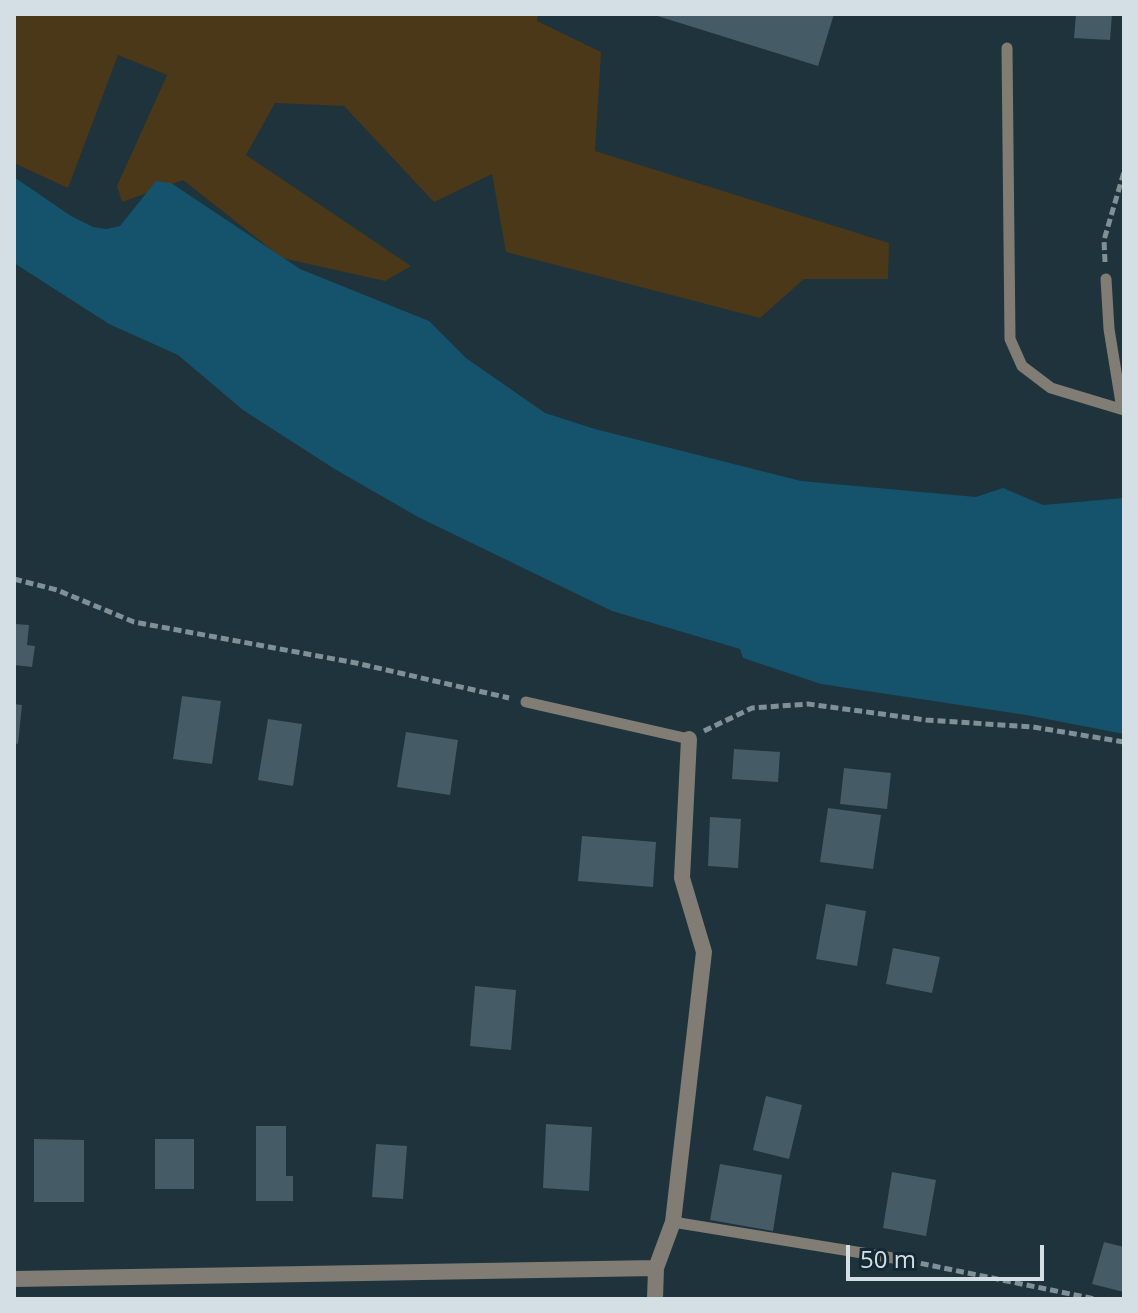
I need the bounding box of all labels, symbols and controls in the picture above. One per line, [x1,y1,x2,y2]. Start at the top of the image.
scale bar [850,1229,1048,1279]
text: 50 m [860,1242,916,1275]

